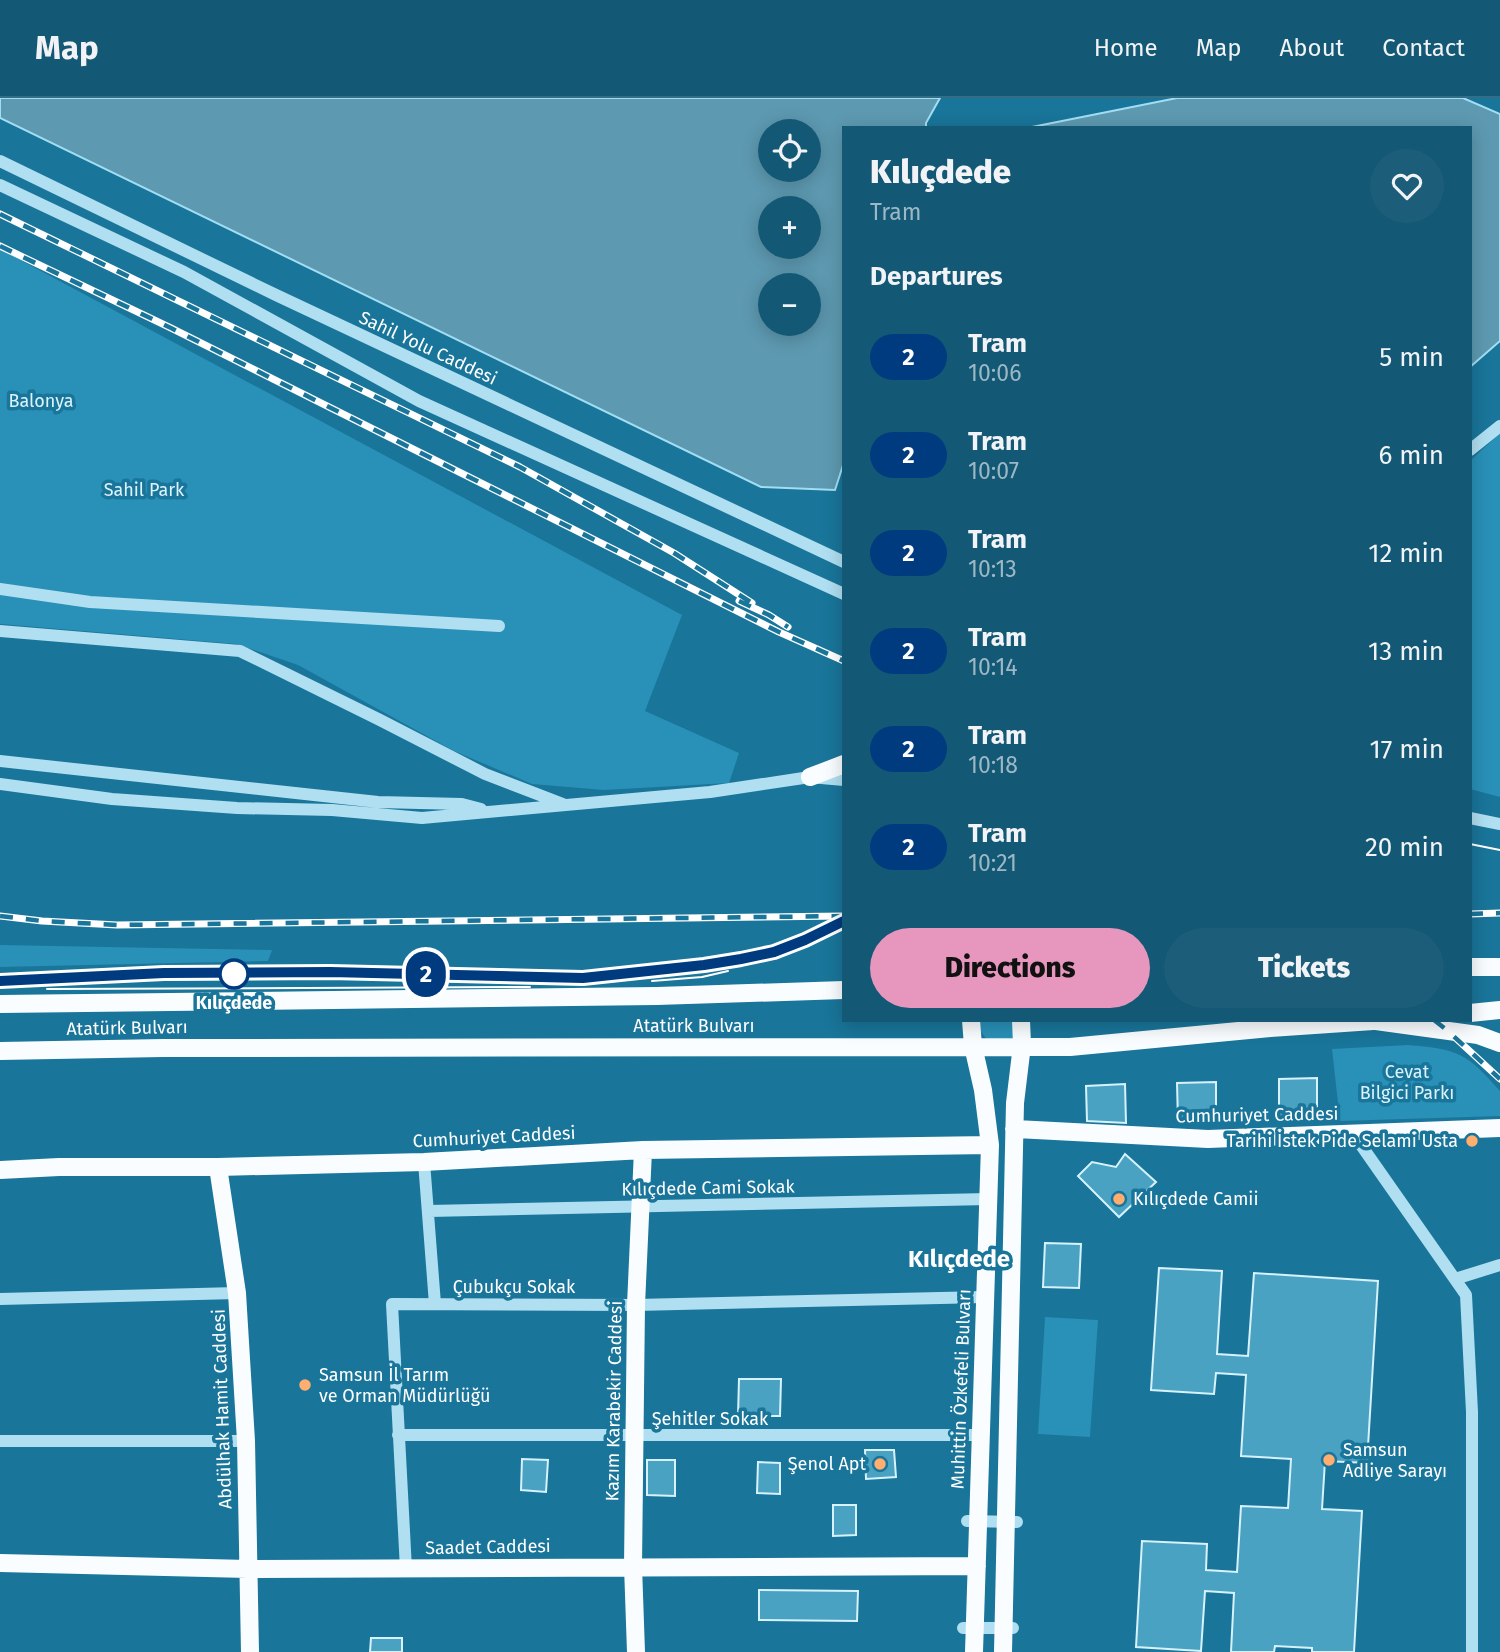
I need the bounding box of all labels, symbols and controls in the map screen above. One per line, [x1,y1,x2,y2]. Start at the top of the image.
text: Map [35,28,99,68]
text: Home [1094,34,1158,62]
text: Map [1196,34,1242,62]
text: About [1280,34,1344,62]
text: Contact [1382,34,1465,62]
map controls [758,119,821,336]
button: locate [758,119,821,182]
button: heart [1370,149,1444,223]
text: Kılıçdede [870,152,1011,192]
button: + [758,196,821,259]
text: Tram [870,198,922,226]
text: Departures [870,261,1003,292]
button: − [758,273,821,336]
street label: Sahil Yolu Caddesi [356,306,500,390]
text: Tram [968,328,1027,359]
text: 5 min [1379,342,1444,373]
text: 2 [902,343,915,371]
text: 10:06 [968,359,1021,387]
park label: Balonya [8,390,74,412]
text: Tram [968,426,1027,457]
text: 6 min [1378,440,1444,471]
text: 2 [902,441,915,469]
text: 10:07 [968,457,1019,485]
park label: Sahil Park [104,479,185,501]
text: Tram [968,524,1027,555]
text: 12 min [1368,538,1444,569]
text: 2 [902,539,915,567]
text: 10:13 [968,555,1017,583]
text: Tram [968,622,1027,653]
text: 13 min [1368,636,1444,667]
text: 2 [902,637,915,665]
text: 10:14 [968,653,1018,681]
text: Tram [968,720,1027,751]
text: 17 min [1369,734,1444,765]
text: 2 [902,735,915,763]
text: 10:18 [968,751,1018,779]
text: Tram [968,818,1027,849]
text: 20 min [1365,832,1444,863]
text: 2 [902,833,915,861]
text: 10:21 [968,849,1017,877]
button: Directions [870,928,1150,1008]
button: Tickets [1164,928,1444,1008]
line badge: 2 [403,951,449,997]
marker: Kılıçdede [219,959,249,989]
text: 2 [420,960,432,988]
place label: Kılıçdede [196,992,272,1014]
street label: Atatürk Bulvarı [633,1015,755,1037]
street label: Atatürk Bulvarı [66,1016,188,1040]
park label: Cevat Bilgici Parkı [1360,1061,1454,1104]
street label: Cumhuriyet Caddesi [1175,1103,1339,1127]
street label: Cumhuriyet Caddesi [412,1122,576,1152]
place label: Tarihi İstek Pide Selami Usta [1227,1130,1458,1152]
marker: Tarihi İstek Pide Selami Usta [1464,1133,1480,1149]
street label: Kılıçdede Cami Sokak [621,1175,796,1201]
place label: Kılıçdede Camii [1133,1188,1258,1210]
marker: Kılıçdede Camii [1111,1191,1127,1207]
district label: Kılıçdede [908,1245,1010,1274]
street label: Çubukçu Sokak [453,1276,576,1298]
street label: Muhittin Özkefeli Bulvarı [947,1289,975,1489]
street label: Kazım Karabekir Caddesi [601,1300,627,1502]
street label: Abdülhak Hamit Caddesi [208,1309,236,1509]
place label: Samsun İl Tarım ve Orman Müdürlüğü [319,1364,490,1407]
marker: Samsun İl Tarım ve Orman Müdürlüğü [297,1377,313,1393]
street label: Şehitler Sokak [652,1408,769,1430]
place label: Samsun Adliye Sarayı [1343,1439,1447,1482]
marker: Samsun Adliye Sarayı [1321,1452,1337,1468]
place label: Şenol Apt [788,1453,866,1475]
marker: Şenol Apt [872,1456,888,1472]
street label: Saadet Caddesi [425,1535,551,1559]

